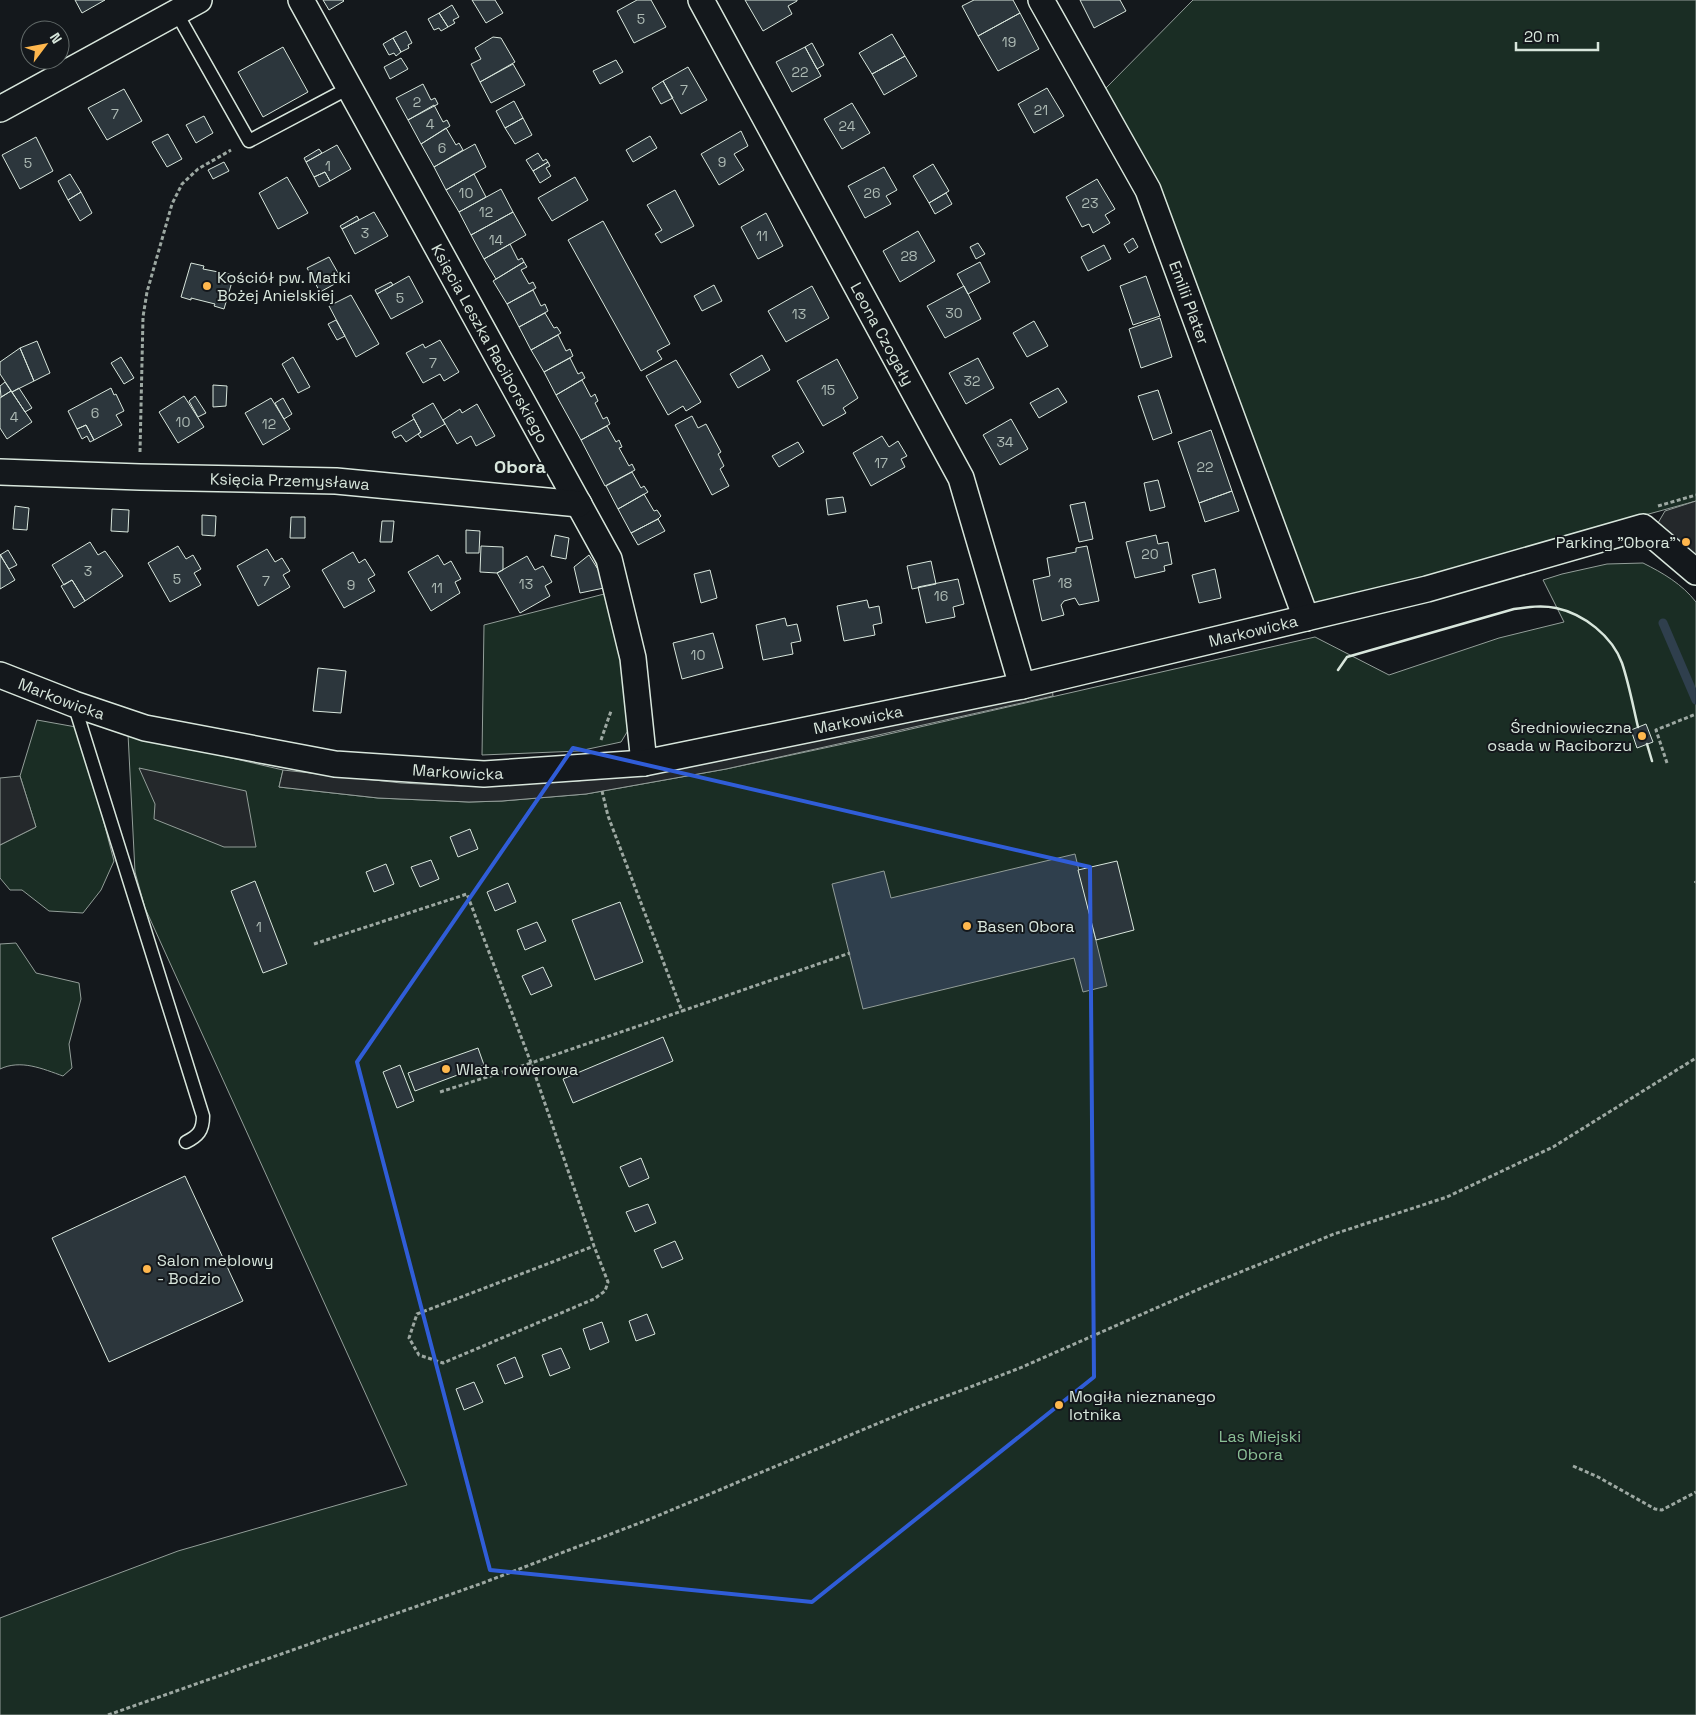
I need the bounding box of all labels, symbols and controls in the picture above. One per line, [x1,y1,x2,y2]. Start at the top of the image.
house number: 5 [637,10,645,28]
north arrow [20,20,70,70]
scale bar [1516,20,1598,52]
text: 20 m [1524,27,1559,46]
text: N [46,29,66,47]
house number: 19 [1002,33,1016,51]
house number: 22 [792,63,808,81]
house number: 7 [680,81,688,99]
house number: 2 [413,93,421,111]
house number: 21 [1034,101,1048,119]
house number: 7 [111,105,119,123]
house number: 4 [426,115,435,133]
house number: 24 [839,117,856,135]
house number: 6 [438,139,446,157]
house number: 9 [718,153,726,171]
house number: 5 [24,154,32,172]
house number: 1 [325,157,331,175]
house number: 10 [459,184,473,202]
house number: 26 [863,184,881,202]
house number: 23 [1082,194,1098,212]
house number: 12 [479,203,493,221]
house number: 3 [361,224,369,242]
house number: 11 [756,227,768,245]
house number: 14 [489,231,504,249]
street label: Księcia Leszka Raciborskiego [426,240,553,447]
house number: 28 [900,247,918,265]
street label: Emilii Plater [1164,258,1214,347]
place label: Kościół pw. Matki Bożej Anielskiej [217,267,351,306]
street label: Leona Czogały [846,279,919,389]
marker: Kościół pw. Matki Bożej Anielskiej [201,280,213,292]
house number: 5 [396,289,404,307]
house number: 30 [945,304,963,322]
house number: 13 [792,305,806,323]
house number: 7 [429,354,437,372]
house number: 32 [964,372,980,390]
house number: 15 [821,381,835,399]
house number: 6 [91,404,99,422]
house number: 4 [10,408,19,426]
house number: 10 [176,413,190,431]
house number: 12 [262,415,276,433]
house number: 34 [996,433,1014,451]
house number: 17 [874,454,888,472]
district label: Obora [494,455,547,478]
house number: 22 [1197,458,1213,476]
street label: Księcia Przemysława [210,468,371,495]
place label: Parking "Obora" [1556,532,1676,553]
marker: Parking "Obora" [1680,536,1692,548]
house number: 20 [1141,545,1159,563]
house number: 3 [84,562,92,580]
house number: 5 [173,570,181,588]
house number: 7 [262,572,270,590]
house number: 18 [1058,574,1073,592]
house number: 13 [519,575,533,593]
house number: 9 [347,576,355,594]
house number: 11 [431,579,443,597]
house number: 16 [934,587,948,605]
street label: Markowicka [1207,610,1300,652]
house number: 10 [691,646,705,664]
street label: Markowicka [15,673,108,725]
street label: Markowicka [812,701,905,739]
place label: Średniowieczna osada w Raciborzu [1487,717,1632,756]
marker: Średniowieczna osada w Raciborzu [1636,730,1648,742]
street label: Markowicka [412,759,504,785]
place label: Basen Obora [977,916,1074,937]
house number: 1 [256,918,262,936]
marker: Basen Obora [961,920,973,932]
place label: WIata rowerowa [456,1059,578,1080]
marker: WIata rowerowa [440,1063,452,1075]
place label: Salon meblowy - Bodzio [157,1250,274,1289]
marker: Salon meblowy - Bodzio [141,1263,153,1275]
place label: Mogiła nieznanego lotnika [1069,1386,1216,1425]
marker: Mogiła nieznanego lotnika [1053,1399,1065,1411]
park label: Las Miejski Obora [1219,1426,1301,1465]

